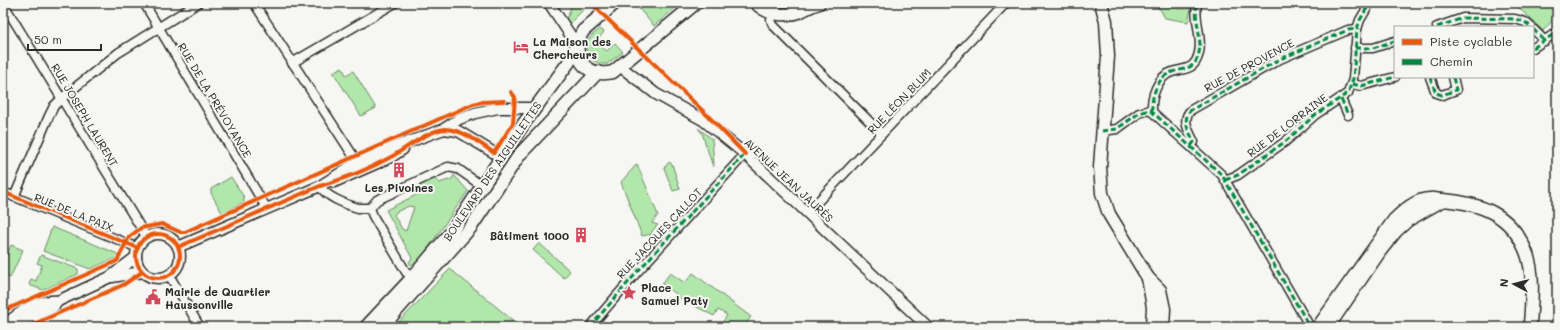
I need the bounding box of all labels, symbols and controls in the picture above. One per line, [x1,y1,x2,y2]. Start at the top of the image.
scale bar [28,26,101,52]
legend [1394,26,1534,78]
text: 50 m [34,31,62,47]
text: Piste cyclable [1430,33,1512,49]
place label: La Maison des Chercheurs [533,34,611,62]
street label: RUE DE PROVENCE [1201,35,1297,95]
hotel icon: La Maison des Chercheurs [512,38,530,56]
street label: RUE DE LA PRÉVOYANCE [175,40,255,160]
text: Chemin [1430,53,1473,69]
street label: RUE JOSEPH LAURENT [48,61,122,169]
street label: RUE LÉON BLUM [864,65,934,137]
street label: RUE DE LORRAINE [1244,90,1330,160]
street label: BOULEVARD DES AIGUILLETTES [440,98,544,244]
street label: AVENUE JEAN JAURÈS [741,135,837,225]
building icon: Les Pivoines [390,161,408,179]
place label: Les Pivoines [365,180,434,195]
street label: RUE JACQUES CALLOT [613,184,705,282]
street label: RUE DE LA PAIX [32,189,116,235]
building icon: Bâtiment 1000 [572,226,590,244]
place label: Bâtiment 1000 [490,228,569,243]
north arrow [1494,264,1534,304]
text: N [1496,278,1512,288]
place label: Place Samuel Paty [641,280,708,308]
place label: Mairie de Quartier Haussonville [165,284,271,312]
place icon: Place Samuel Paty [620,284,638,302]
public building icon: Mairie de Quartier Haussonville [144,288,162,306]

